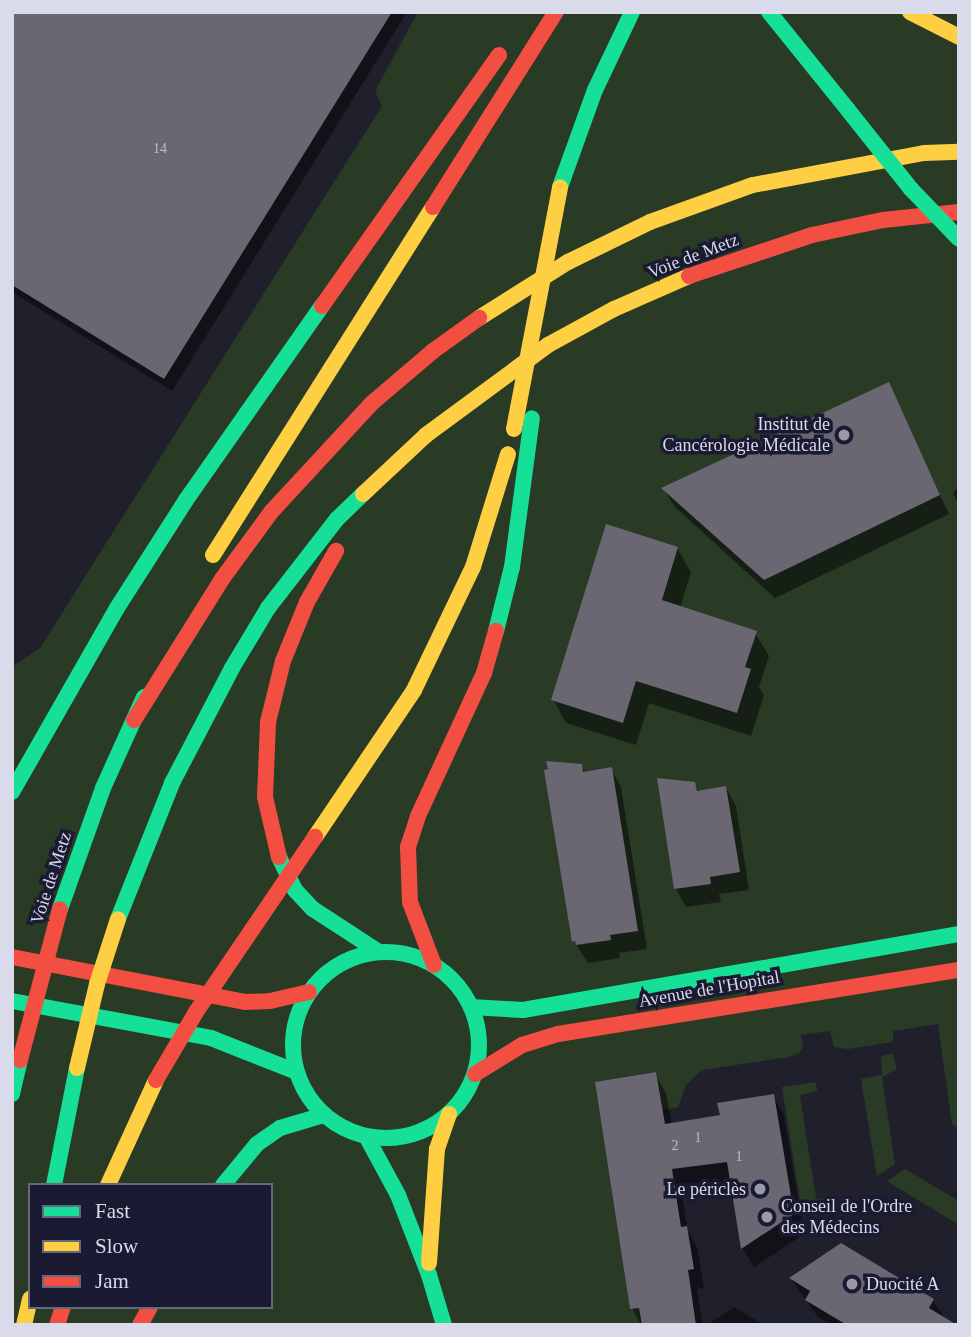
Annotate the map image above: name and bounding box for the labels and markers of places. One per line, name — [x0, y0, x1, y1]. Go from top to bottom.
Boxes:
place label: Institut de Cancérologie Médicale — [663, 414, 830, 457]
marker: Institut de Cancérologie Médicale — [836, 427, 852, 443]
place label: Le périclès — [667, 1178, 746, 1200]
marker: Le périclès — [752, 1181, 768, 1197]
place label: Conseil de l'Ordre des Médecins — [781, 1196, 912, 1238]
marker: Conseil de l'Ordre des Médecins — [759, 1209, 775, 1225]
place label: Duocité A — [866, 1273, 940, 1295]
marker: Duocité A — [844, 1276, 860, 1292]

